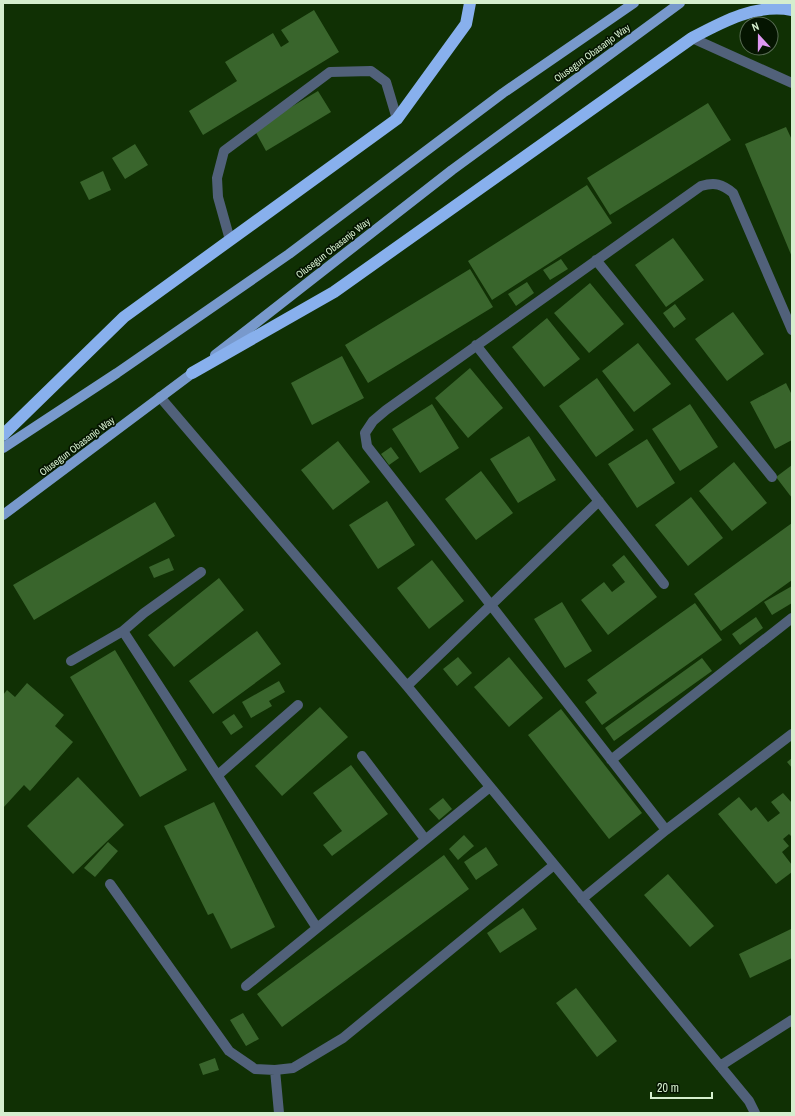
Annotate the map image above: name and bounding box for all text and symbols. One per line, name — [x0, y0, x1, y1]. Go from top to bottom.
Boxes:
north arrow — [739, 16, 779, 56]
text: N — [750, 19, 761, 34]
street label: Olusegun Obasanjo Way — [551, 21, 633, 85]
street label: Olusegun Obasanjo Way — [293, 214, 374, 281]
street label: Olusegun Obasanjo Way — [37, 413, 118, 479]
scale bar — [651, 1074, 712, 1100]
text: 20 m — [657, 1080, 679, 1096]

